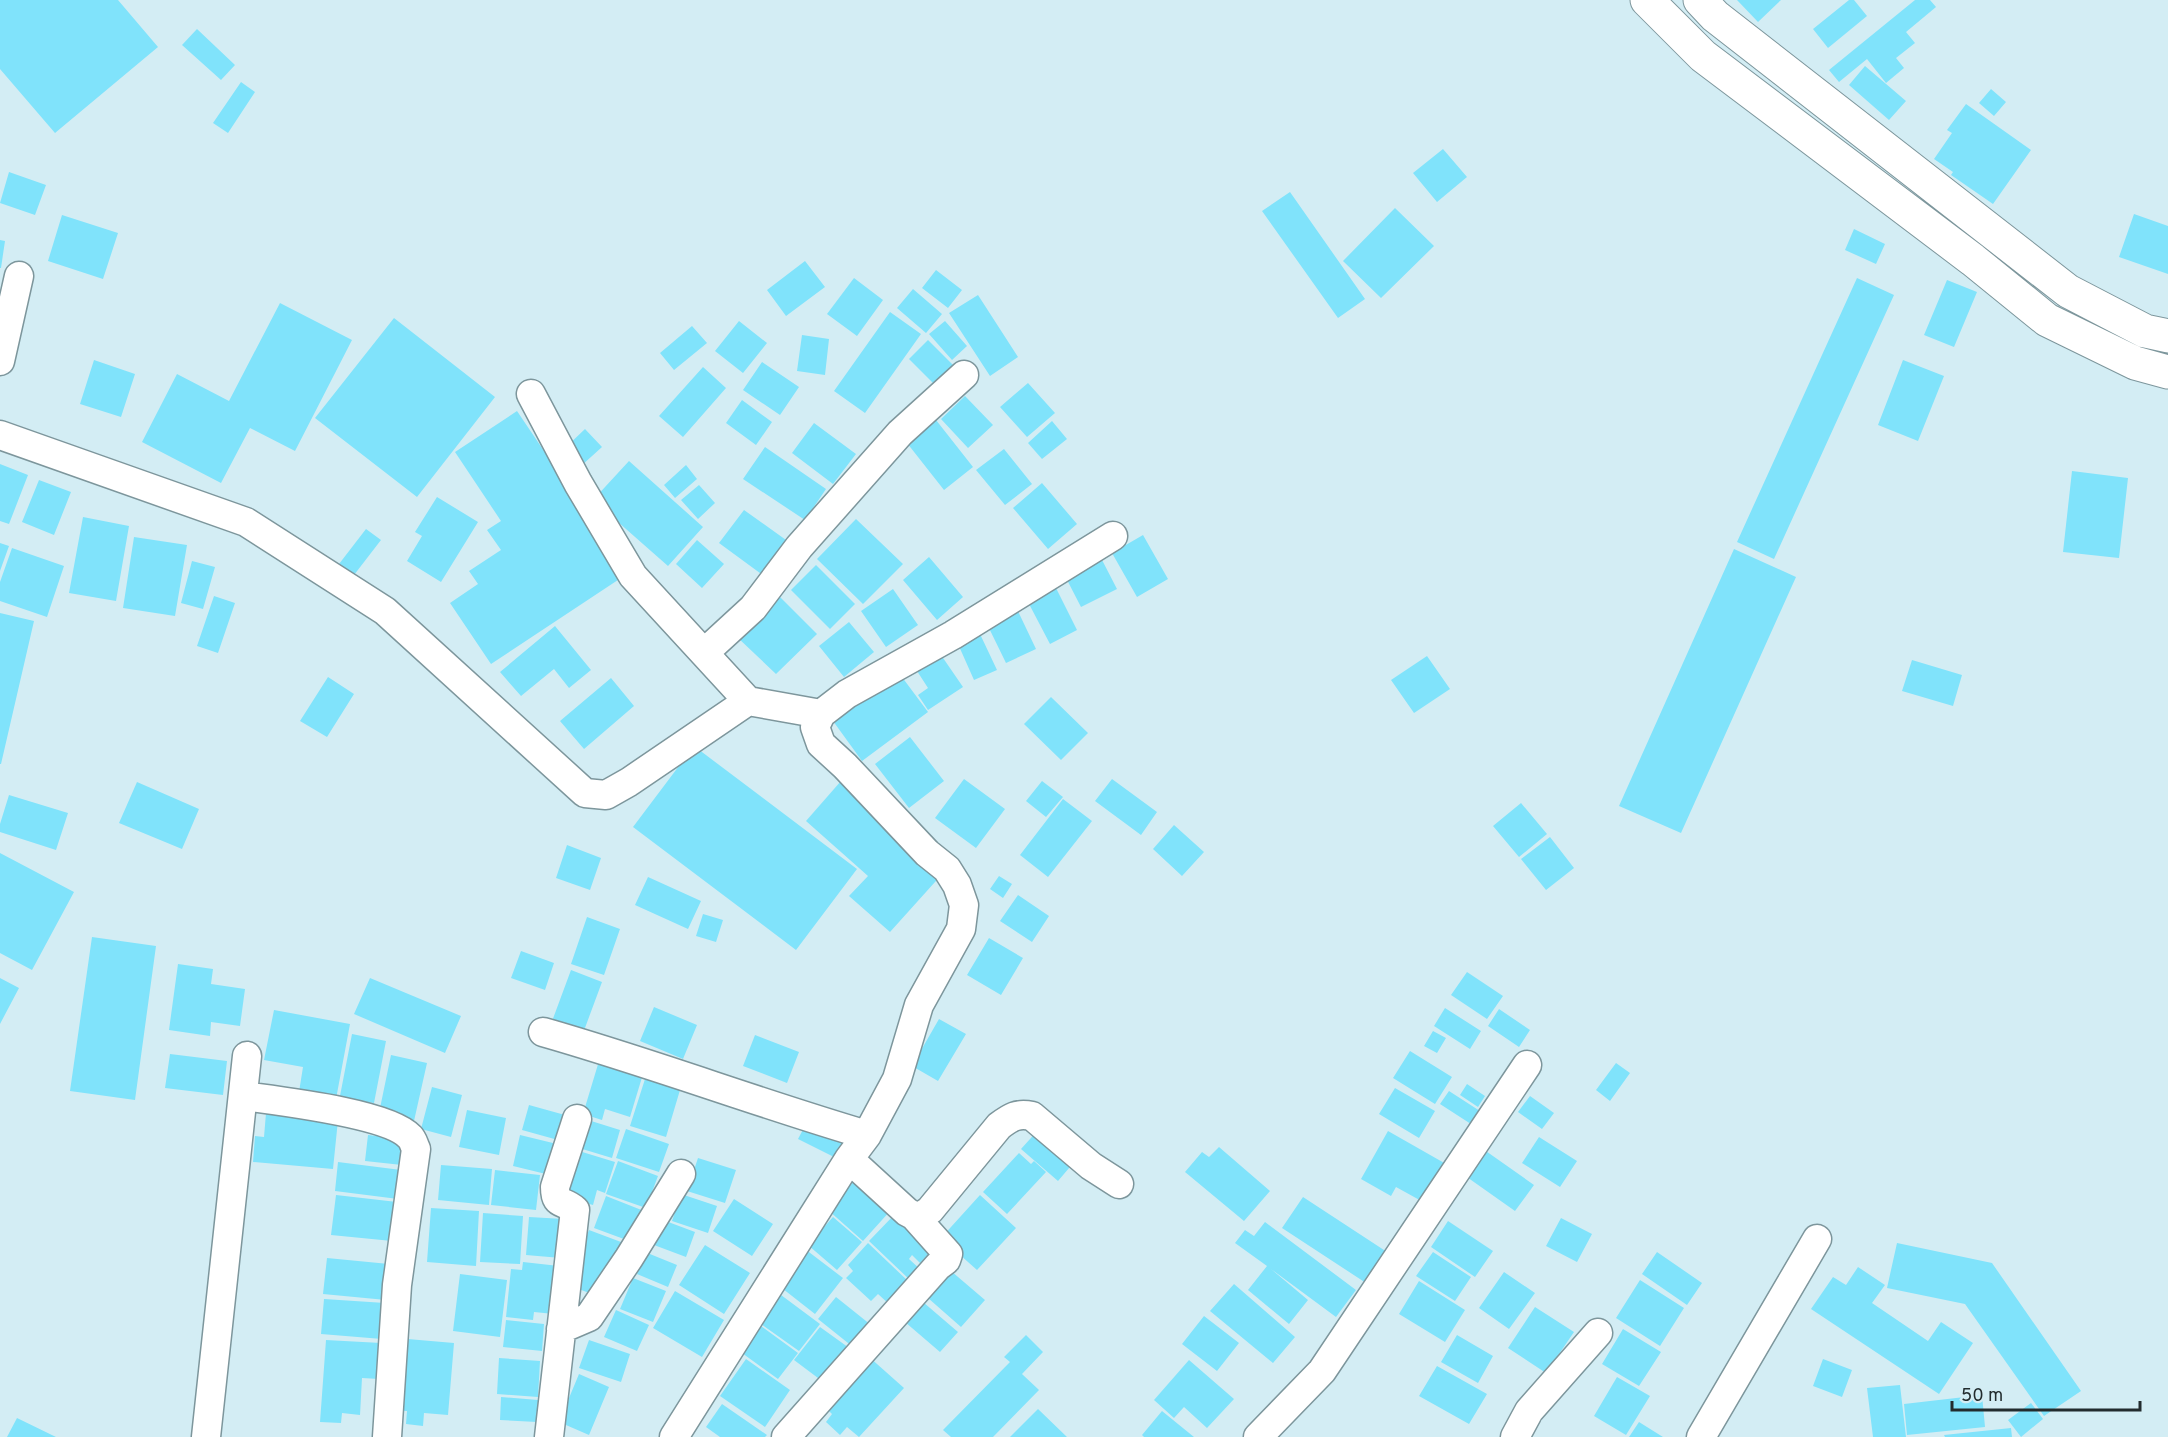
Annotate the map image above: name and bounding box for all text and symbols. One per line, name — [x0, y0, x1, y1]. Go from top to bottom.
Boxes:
scale bar — [1952, 1374, 2140, 1412]
text: 50 m — [1961, 1385, 2003, 1408]

